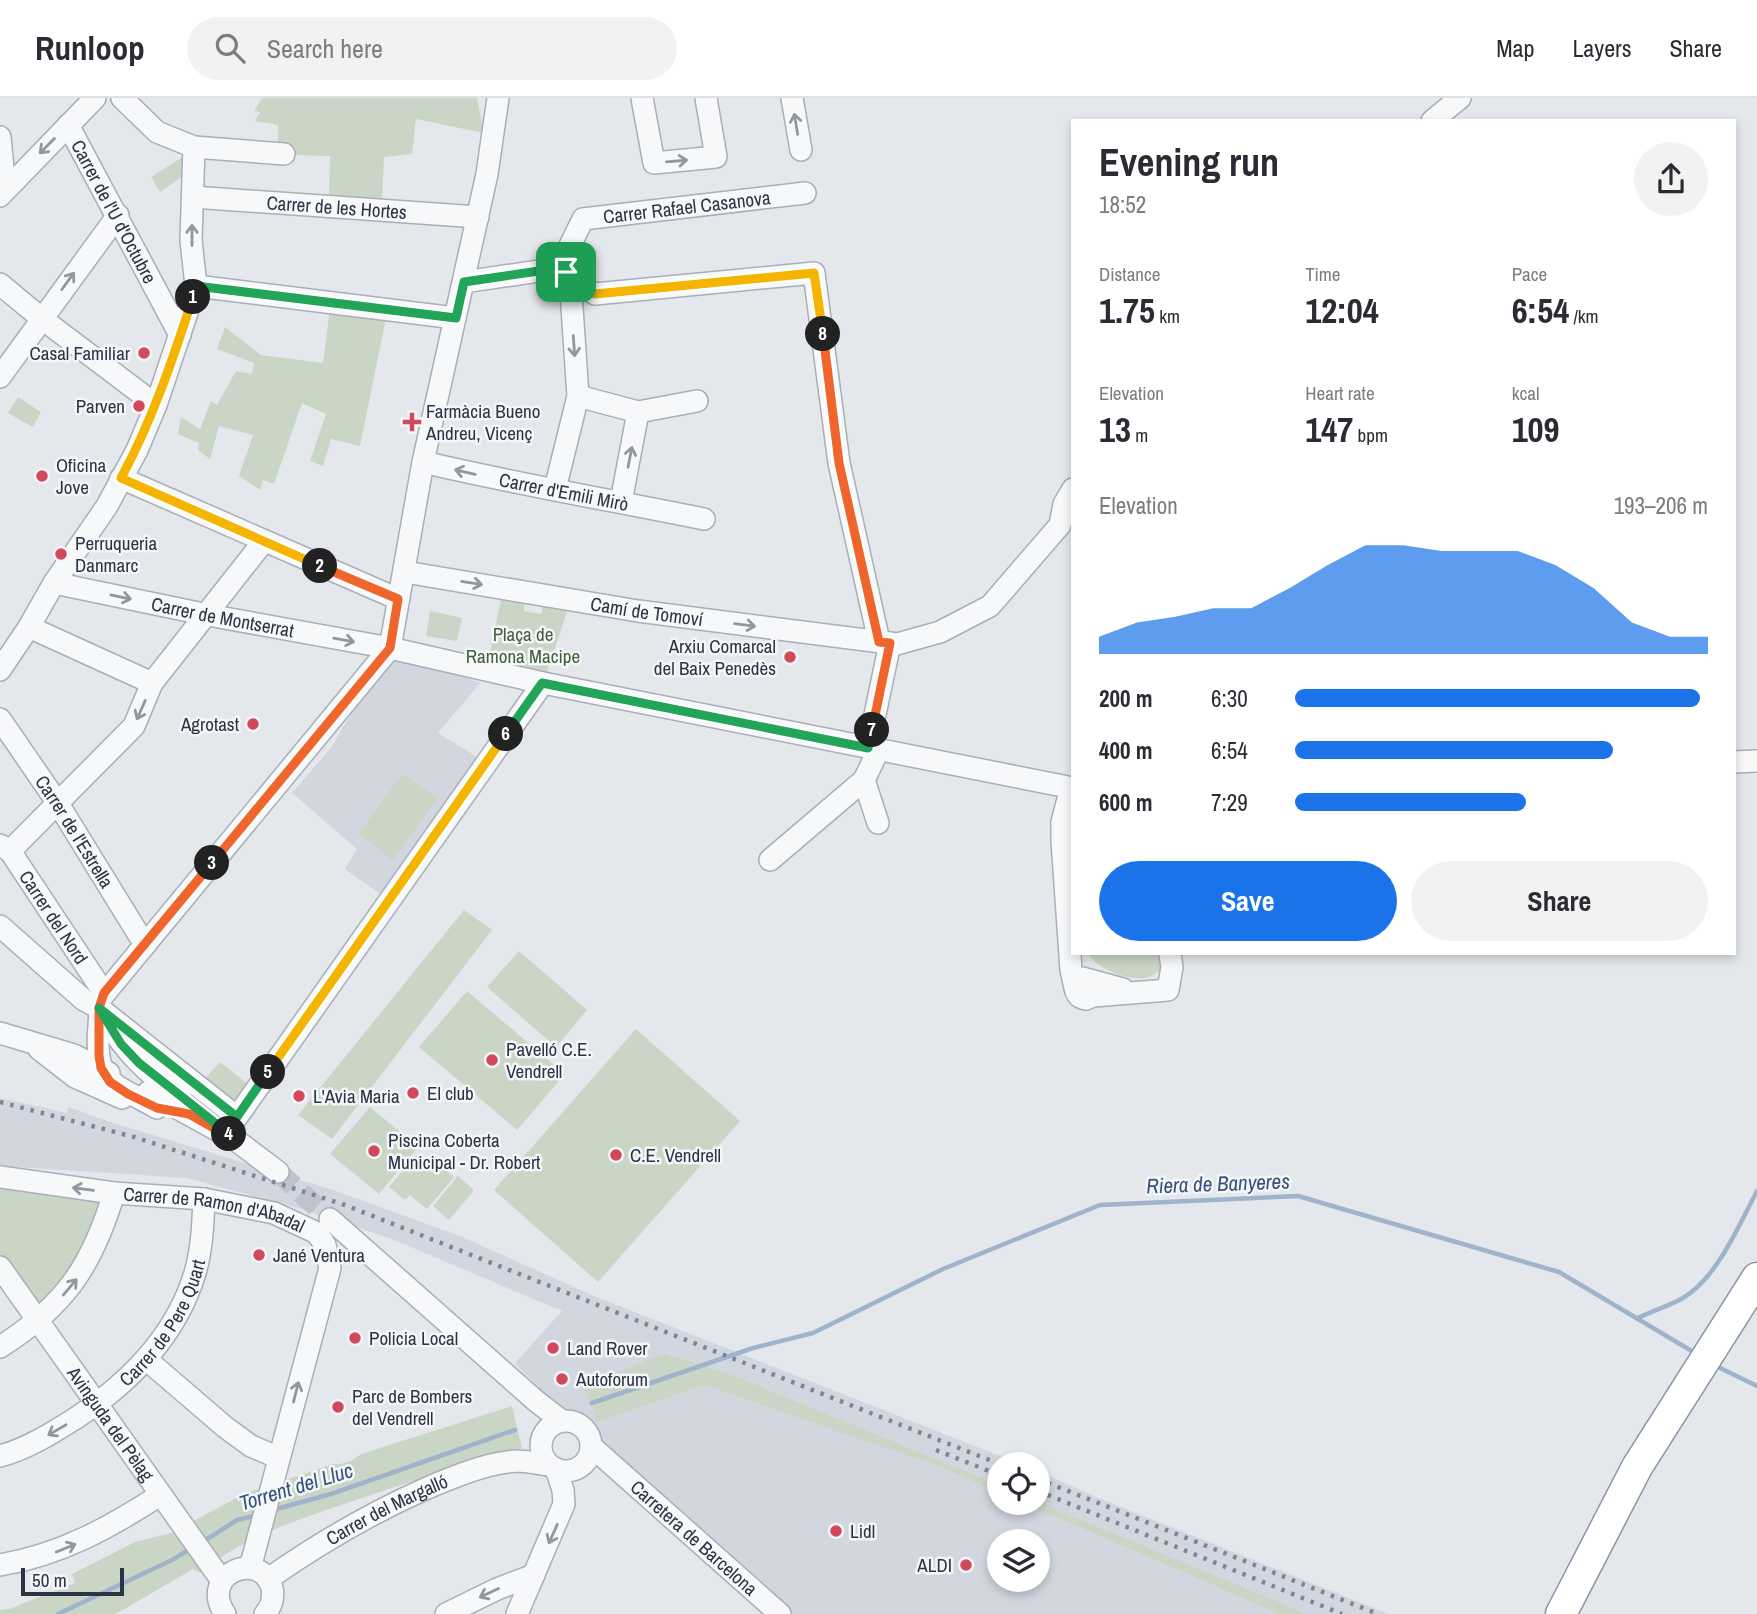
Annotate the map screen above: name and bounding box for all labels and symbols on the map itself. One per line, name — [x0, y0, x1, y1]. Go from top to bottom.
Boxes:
one-way arrow — [789, 113, 802, 136]
street label: Carrer de l'U d'Octubre — [65, 135, 163, 288]
one-way arrow — [39, 138, 56, 155]
one-way arrow — [665, 154, 687, 167]
street label: Carrer Rafael Casanova — [602, 184, 772, 230]
street label: Carrer de les Hortes — [266, 189, 408, 225]
one-way arrow — [185, 224, 199, 247]
pin — [536, 242, 596, 302]
one-way arrow — [61, 273, 76, 291]
pin: 1 — [176, 280, 210, 314]
pin: 8 — [806, 316, 840, 352]
one-way arrow — [568, 335, 581, 358]
place label: Casal Familiar — [29, 340, 131, 366]
marker: Casal Familiar — [136, 345, 152, 361]
place label: Parven — [76, 393, 125, 419]
marker: Parven — [131, 398, 147, 414]
place label: Farmàcia Bueno Andreu, Vicenç — [425, 398, 540, 446]
marker: Farmàcia Bueno Andreu, Vicenç — [404, 414, 420, 430]
one-way arrow — [624, 446, 637, 469]
place label: Oficina Jove — [56, 452, 107, 500]
one-way arrow — [454, 464, 476, 477]
street label: Carrer d'Emili Mirò — [497, 466, 631, 517]
marker: Oficina Jove — [34, 468, 50, 484]
place label: Perruqueria Danmarc — [75, 530, 158, 578]
marker: Perruqueria Danmarc — [53, 546, 69, 562]
pin: 2 — [302, 548, 338, 584]
one-way arrow — [460, 577, 483, 590]
one-way arrow — [109, 590, 132, 604]
street label: Camí de Tomoví — [589, 590, 705, 632]
street label: Carrer de Montserrat — [149, 591, 297, 643]
one-way arrow — [733, 618, 756, 631]
park label: Plaça de Ramona Macipe — [466, 621, 580, 669]
one-way arrow — [332, 633, 355, 647]
place label: Arxiu Comarcal del Baix Penedès — [654, 633, 776, 681]
marker: Arxiu Comarcal del Baix Penedès — [782, 649, 798, 665]
one-way arrow — [134, 699, 147, 720]
place label: Agrotast — [180, 711, 240, 737]
pin: 7 — [854, 712, 890, 748]
marker: Agrotast — [245, 716, 261, 732]
pin: 6 — [489, 716, 524, 752]
street label: Carrer de l'Estrella — [29, 770, 120, 893]
pin: 3 — [194, 846, 230, 880]
street label: Carrer del Nord — [13, 865, 94, 969]
place label: Pavelló C.E. Vendrell — [506, 1036, 592, 1084]
marker: Pavelló C.E. Vendrell — [484, 1052, 500, 1068]
pin: 5 — [250, 1054, 286, 1090]
place label: El club — [427, 1080, 474, 1106]
place label: L'Avia Maria — [313, 1083, 400, 1109]
marker: El club — [405, 1085, 421, 1101]
marker: L'Avia Maria — [291, 1088, 307, 1104]
pin: 4 — [212, 1116, 246, 1152]
place label: Piscina Coberta Municipal - Dr. Robert — [388, 1127, 541, 1175]
place label: C.E. Vendrell — [630, 1142, 721, 1168]
marker: Piscina Coberta Municipal - Dr. Robert — [366, 1143, 382, 1159]
marker: C.E. Vendrell — [608, 1147, 624, 1163]
water label: Riera de Banyeres — [1146, 1166, 1291, 1200]
street label: Carrer de Ramon d'Abadal — [122, 1181, 309, 1239]
one-way arrow — [73, 1183, 95, 1196]
place label: Jané Ventura — [273, 1242, 365, 1268]
marker: Jané Ventura — [251, 1247, 267, 1263]
street label: Carrer de Pere Quart — [113, 1256, 211, 1392]
one-way arrow — [62, 1278, 77, 1296]
place label: Policia Local — [369, 1325, 458, 1351]
marker: Policia Local — [347, 1330, 363, 1346]
place label: Land Rover — [567, 1335, 648, 1361]
marker: Land Rover — [545, 1340, 561, 1356]
street label: Avinguda del Pèlag — [61, 1360, 161, 1487]
place label: Autoforum — [575, 1366, 648, 1392]
marker: Autoforum — [554, 1371, 570, 1387]
one-way arrow — [290, 1381, 303, 1403]
place label: Parc de Bombers del Vendrell — [352, 1383, 473, 1431]
marker: Parc de Bombers del Vendrell — [330, 1399, 346, 1415]
one-way arrow — [47, 1423, 67, 1437]
water label: Torrent del Lluc — [236, 1455, 357, 1518]
street label: Carrer del Margalló — [321, 1468, 452, 1551]
street label: Carretera de Barcelona — [625, 1474, 764, 1601]
place label: Lidl — [850, 1518, 875, 1544]
one-way arrow — [546, 1523, 559, 1544]
marker: Lidl — [828, 1523, 844, 1539]
one-way arrow — [54, 1540, 76, 1553]
place label: ALDI — [916, 1552, 952, 1578]
marker: ALDI — [958, 1557, 974, 1573]
scale bar — [21, 1565, 124, 1597]
one-way arrow — [479, 1586, 500, 1600]

